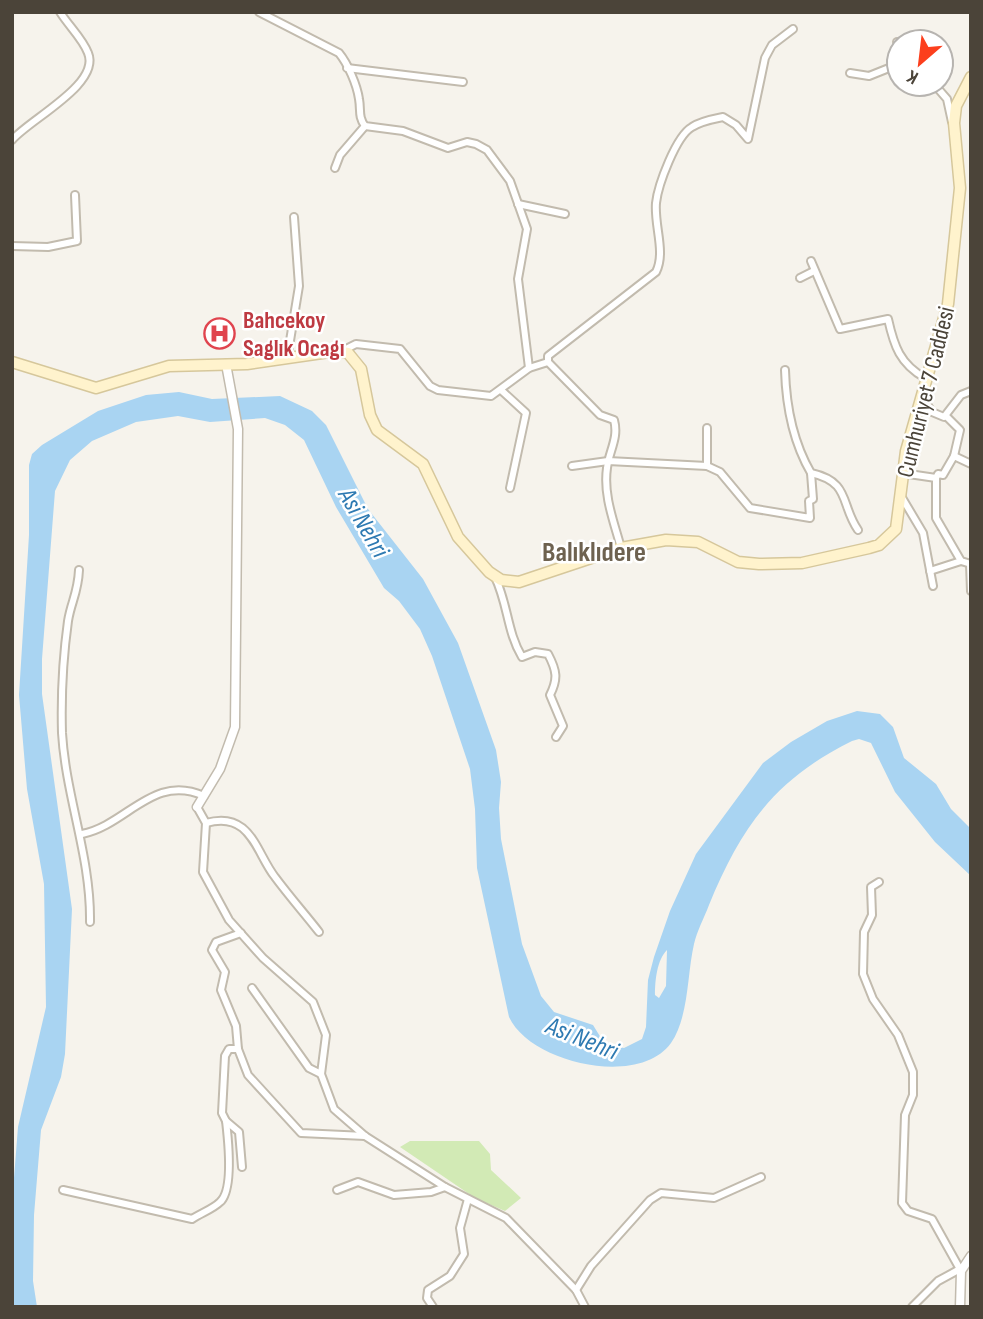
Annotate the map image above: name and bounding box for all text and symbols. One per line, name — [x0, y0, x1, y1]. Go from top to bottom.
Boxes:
north arrow — [885, 28, 955, 98]
text: K — [903, 64, 922, 89]
street label: Cumhuriyet 7 Caddesi — [891, 304, 961, 480]
place label: Bahcekoy Saglık Ocagı — [243, 306, 345, 363]
hospital icon: Bahcekoy Saglık Ocagı — [203, 317, 237, 351]
water label: Asi Nehri — [330, 482, 396, 564]
district label: Balıklıdere — [542, 536, 646, 569]
water label: Asi Nehri — [540, 1010, 624, 1068]

